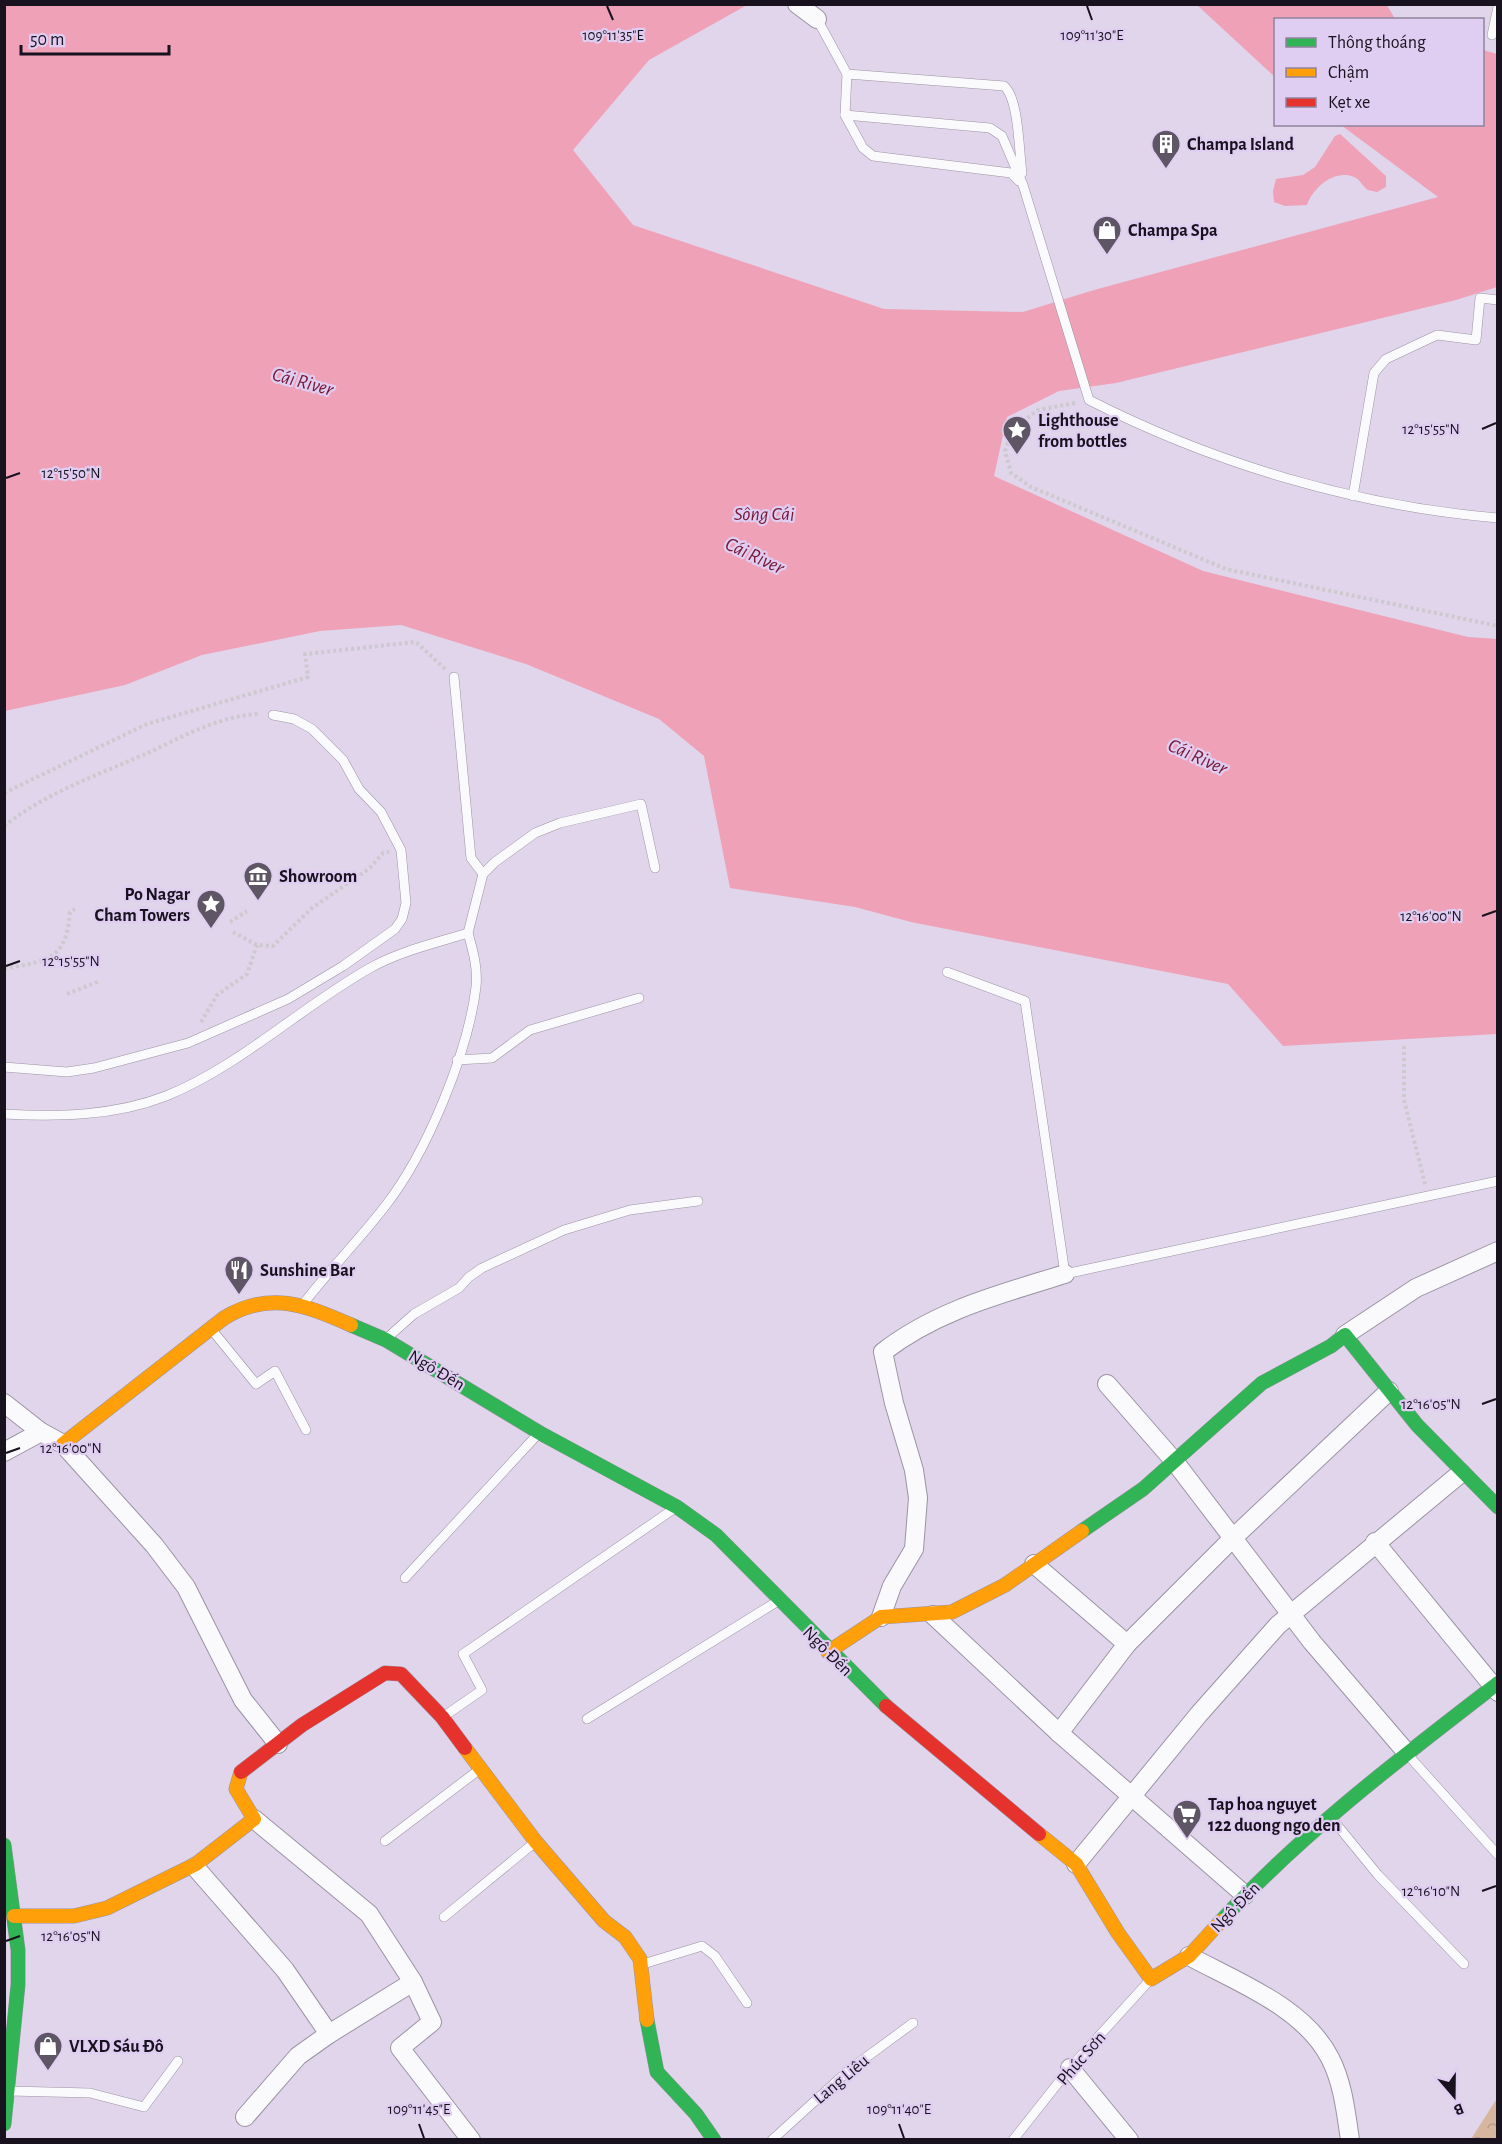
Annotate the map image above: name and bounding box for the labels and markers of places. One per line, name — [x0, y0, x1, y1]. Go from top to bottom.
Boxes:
building icon: Champa Island — [1150, 128, 1182, 170]
place label: Champa Island — [1187, 136, 1295, 154]
shop icon: Champa Spa — [1091, 214, 1123, 256]
place label: Champa Spa — [1128, 222, 1218, 240]
place label: Lighthouse from bottles — [1038, 412, 1127, 451]
place icon: Lighthouse from bottles — [1001, 414, 1033, 456]
museum icon: Showroom — [242, 860, 274, 902]
place label: Showroom — [279, 868, 357, 886]
place label: Po Nagar Cham Towers — [95, 886, 191, 925]
place icon: Po Nagar Cham Towers — [195, 888, 227, 930]
restaurant icon: Sunshine Bar — [223, 1254, 255, 1296]
place label: Sunshine Bar — [260, 1262, 356, 1280]
place label: Tap hoa nguyet 122 duong ngo den — [1208, 1796, 1341, 1835]
supermarket icon: Tap hoa nguyet 122 duong ngo den — [1171, 1798, 1203, 1840]
shop icon: VLXD Sáu Đô — [32, 2030, 64, 2072]
place label: VLXD Sáu Đô — [69, 2038, 164, 2056]

